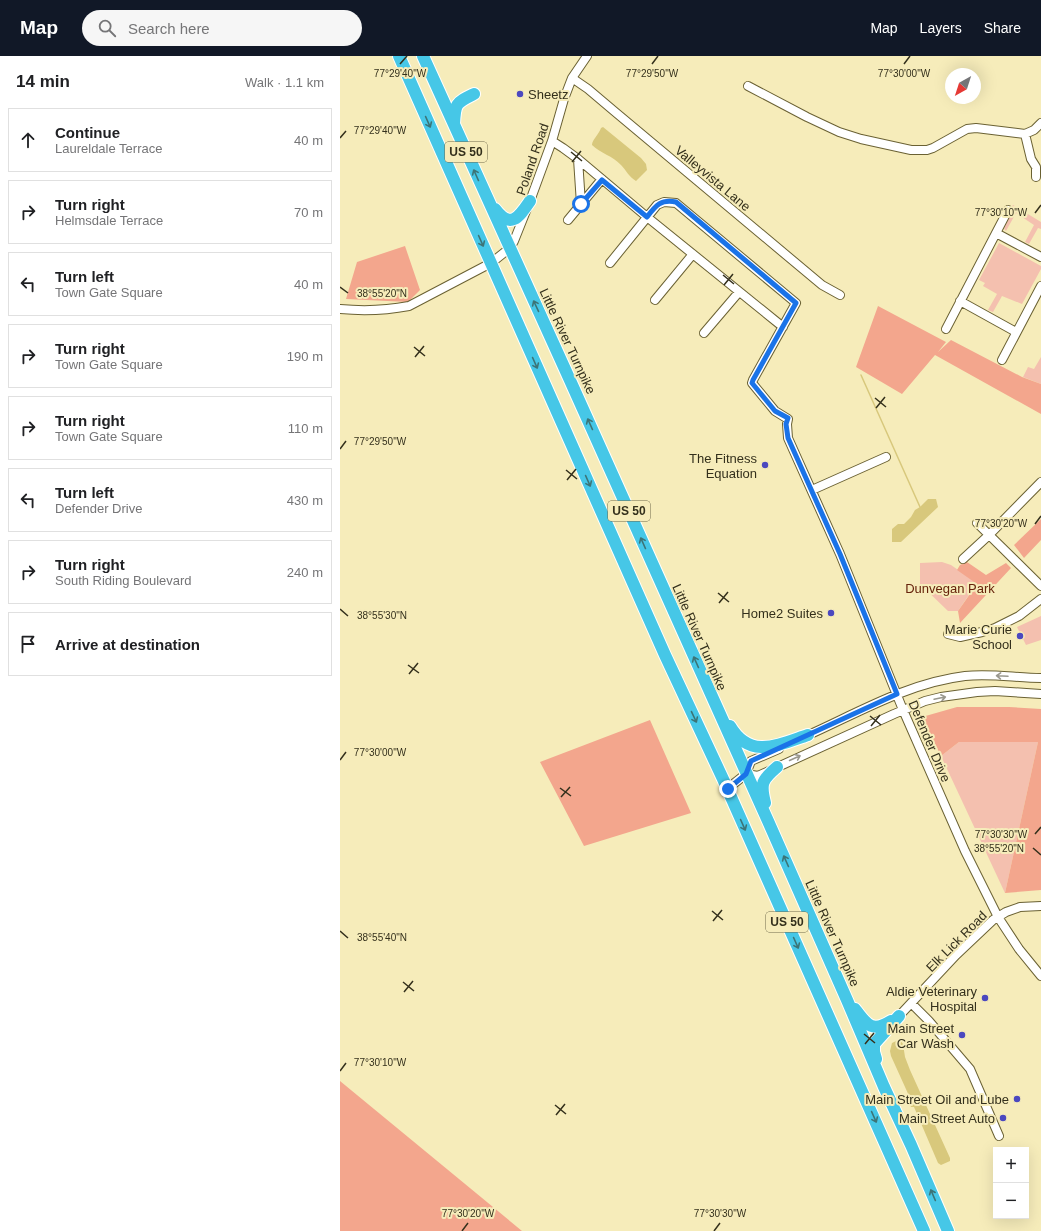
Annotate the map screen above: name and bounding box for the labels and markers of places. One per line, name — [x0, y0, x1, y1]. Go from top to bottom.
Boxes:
place label: Sheetz — [528, 87, 568, 102]
marker: Sheetz — [515, 89, 525, 99]
place label: The Fitness Equation — [689, 451, 757, 481]
marker: The Fitness Equation — [760, 460, 770, 470]
place label: Home2 Suites — [741, 606, 823, 621]
marker: Home2 Suites — [826, 608, 836, 618]
place label: Marie Curie School — [945, 622, 1012, 652]
marker: Marie Curie School — [1015, 631, 1025, 641]
place label: Aldie Veterinary Hospital — [886, 984, 977, 1014]
marker: Aldie Veterinary Hospital — [980, 993, 990, 1003]
place label: Main Street Car Wash — [888, 1021, 954, 1051]
marker: Main Street Car Wash — [957, 1030, 967, 1040]
place label: Main Street Oil and Lube — [865, 1092, 1009, 1107]
marker: Main Street Oil and Lube — [1012, 1094, 1022, 1104]
place label: Main Street Auto — [899, 1111, 995, 1126]
marker: Main Street Auto — [998, 1113, 1008, 1123]

